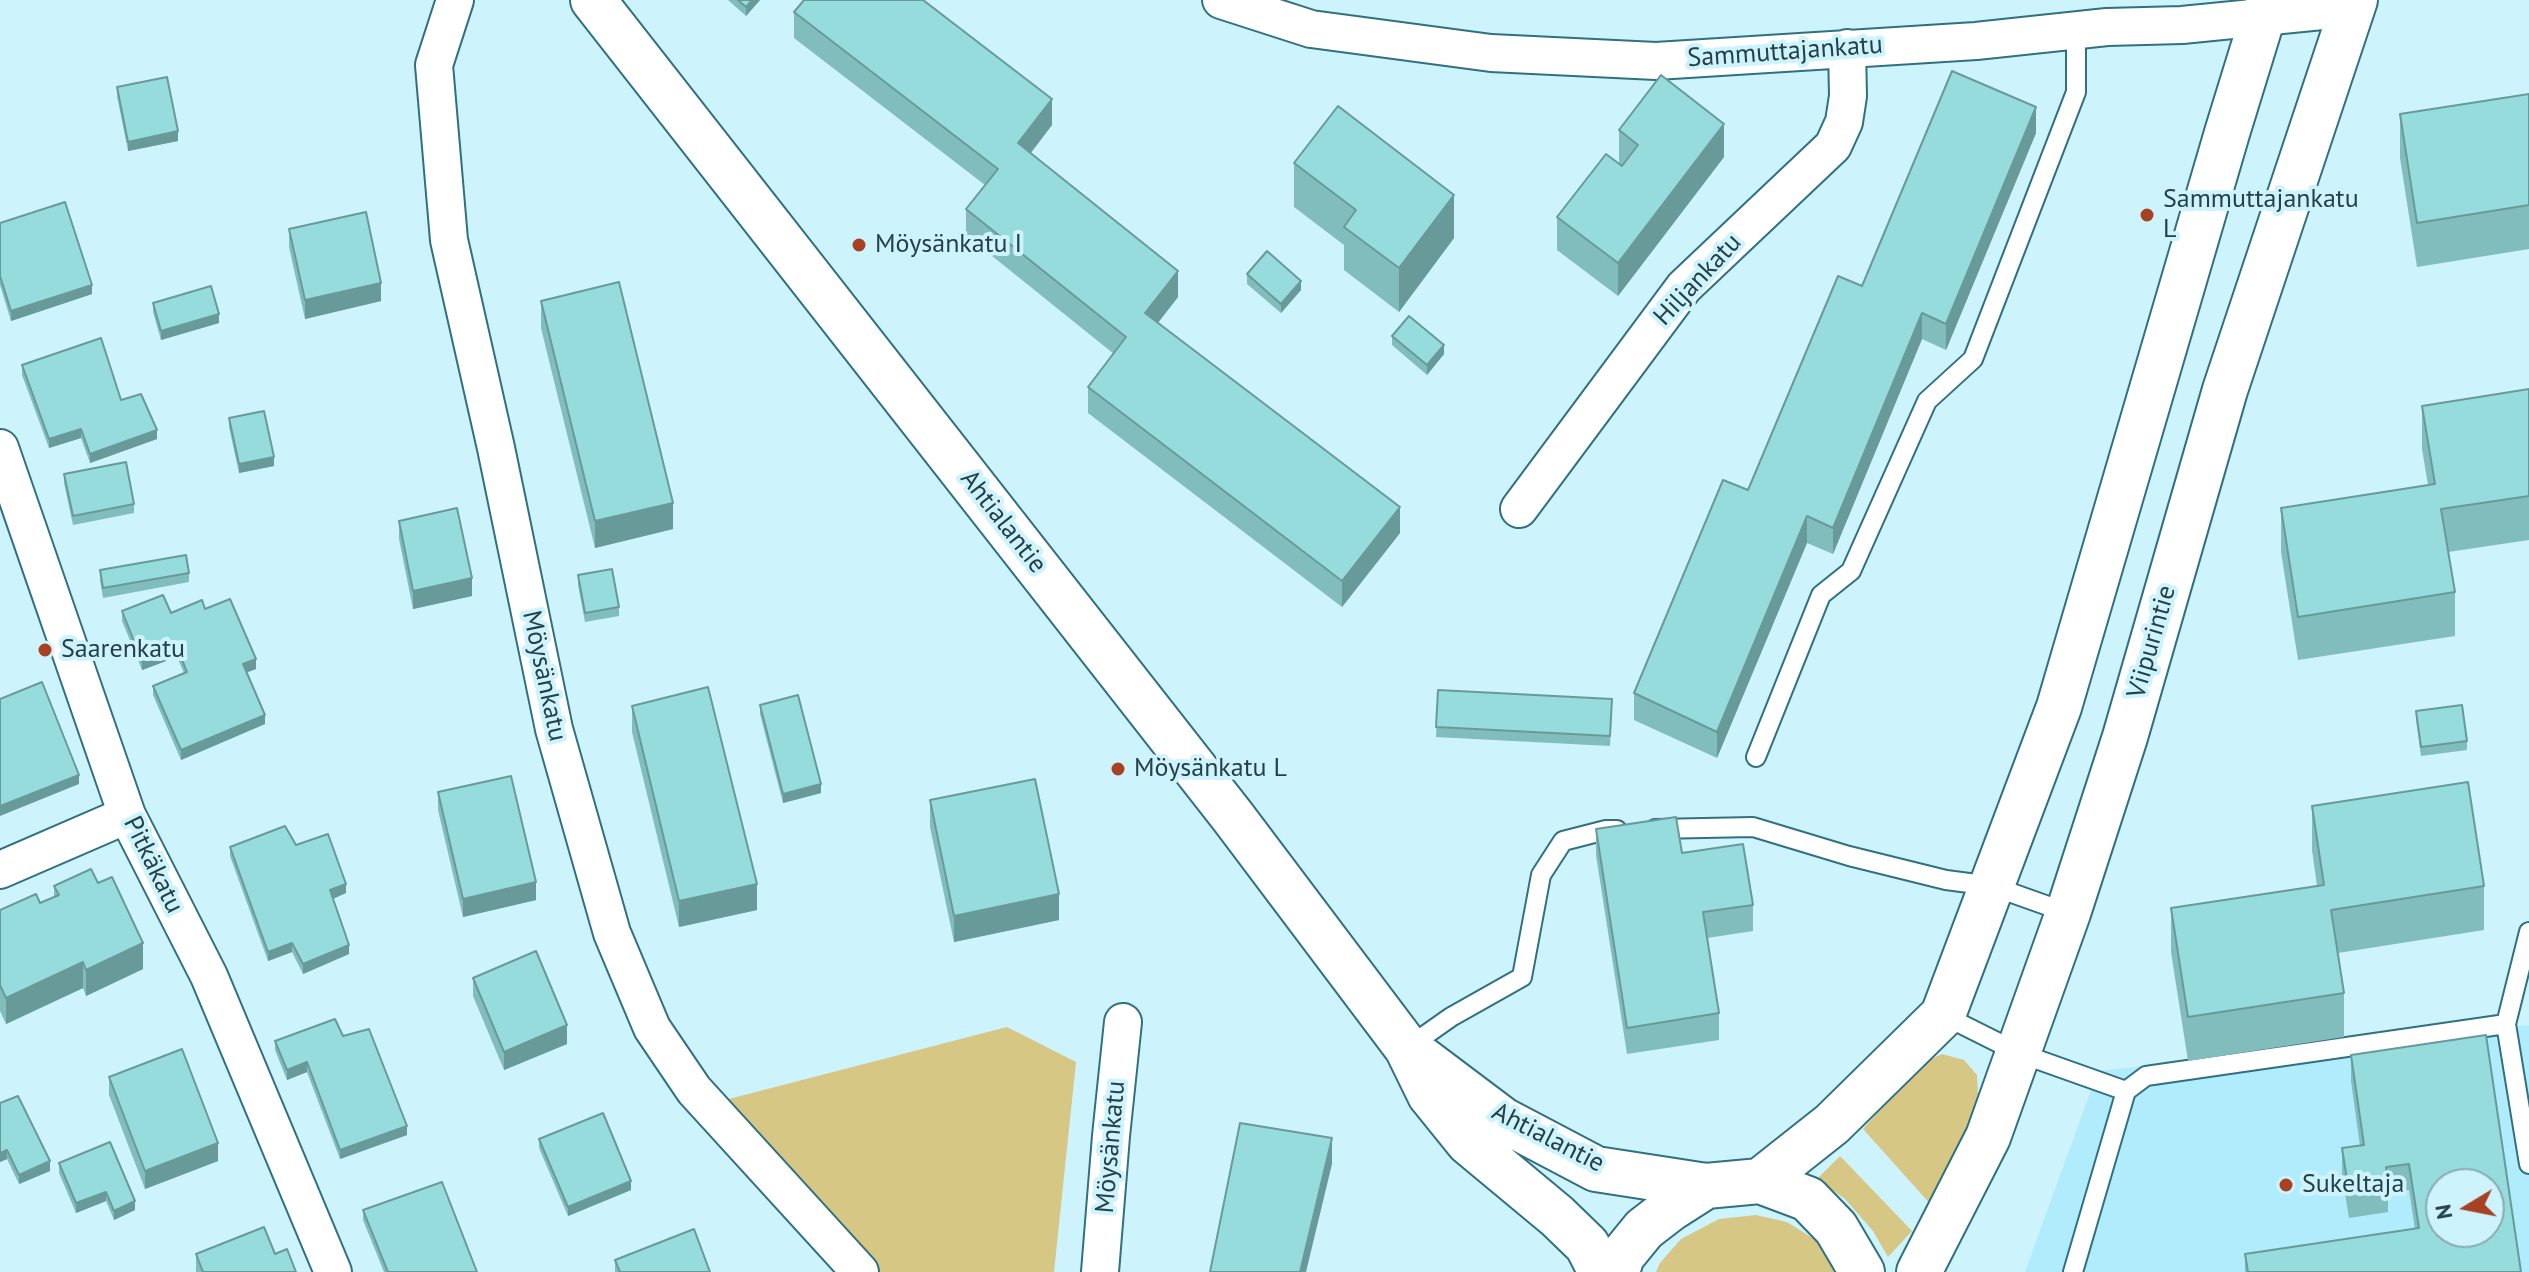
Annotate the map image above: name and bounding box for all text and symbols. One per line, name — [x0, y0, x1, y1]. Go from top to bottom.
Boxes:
street label: Sammuttajankatu — [1686, 30, 1884, 74]
place label: Sammuttajankatu L — [2163, 184, 2359, 246]
marker: Sammuttajankatu L — [2138, 206, 2156, 224]
street label: Hiljankatu — [1648, 228, 1748, 332]
place label: Möysänkatu I — [875, 229, 1022, 261]
marker: Möysänkatu I — [850, 236, 868, 254]
street label: Ahtialantie — [953, 464, 1053, 580]
street label: Viipurintie — [2121, 582, 2183, 702]
street label: Möysänkatu — [515, 608, 573, 744]
place label: Saarenkatu — [61, 634, 185, 666]
marker: Saarenkatu — [36, 641, 54, 659]
place label: Möysänkatu L — [1134, 753, 1287, 785]
marker: Möysänkatu L — [1109, 760, 1127, 778]
street label: Pitkäkatu — [116, 811, 190, 919]
street label: Möysänkatu — [1090, 1080, 1132, 1214]
street label: Ahtialantie — [1487, 1096, 1609, 1180]
north arrow — [2425, 1168, 2505, 1248]
place label: Sukeltaja — [2302, 1169, 2404, 1201]
marker: Sukeltaja — [2277, 1176, 2295, 1194]
text: N — [2428, 1202, 2458, 1221]

